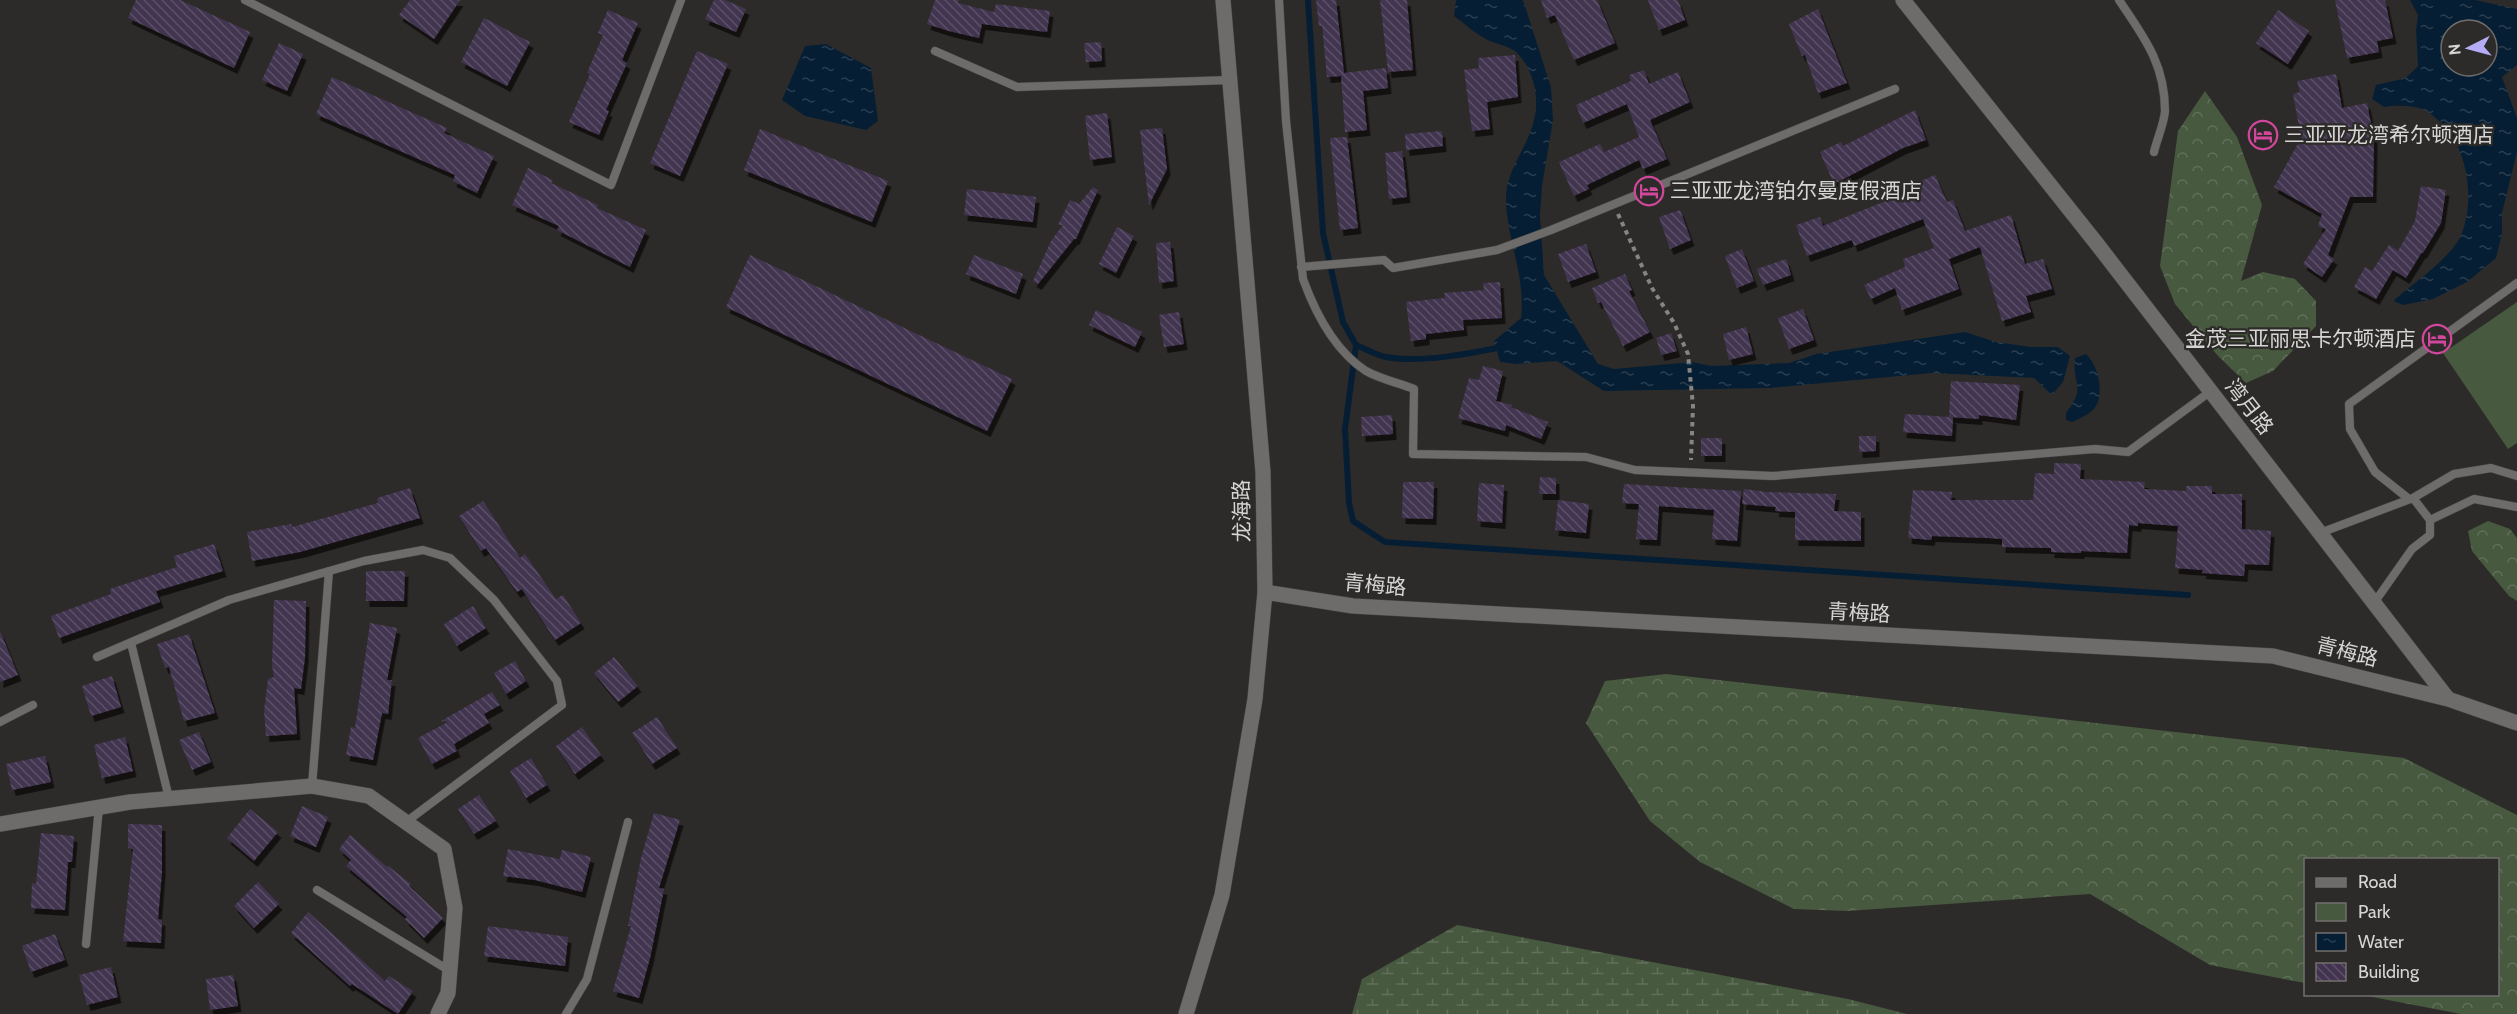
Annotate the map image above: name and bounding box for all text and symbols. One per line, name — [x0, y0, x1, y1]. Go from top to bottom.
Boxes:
north arrow — [2439, 18, 2499, 78]
text: N — [2445, 43, 2465, 56]
hotel icon: 三亚亚龙湾希尔顿酒店 — [2247, 119, 2279, 151]
place label: 三亚亚龙湾希尔顿酒店 — [2284, 122, 2494, 147]
hotel icon: 三亚亚龙湾铂尔曼度假酒店 — [1633, 175, 1665, 207]
place label: 三亚亚龙湾铂尔曼度假酒店 — [1670, 178, 1922, 203]
hotel icon: 金茂三亚丽思卡尔顿酒店 — [2421, 323, 2453, 355]
place label: 金茂三亚丽思卡尔顿酒店 — [2185, 326, 2416, 351]
street label: 湾月路 — [2220, 374, 2279, 439]
street label: 龙海路 — [1228, 479, 1255, 543]
street label: 青梅路 — [1343, 569, 1408, 600]
street label: 青梅路 — [1827, 598, 1891, 627]
street label: 青梅路 — [2314, 632, 2381, 671]
legend — [2304, 858, 2499, 996]
text: Road — [2358, 871, 2397, 893]
text: Park — [2358, 901, 2391, 923]
text: Water — [2358, 931, 2404, 953]
text: Building — [2358, 961, 2420, 983]

